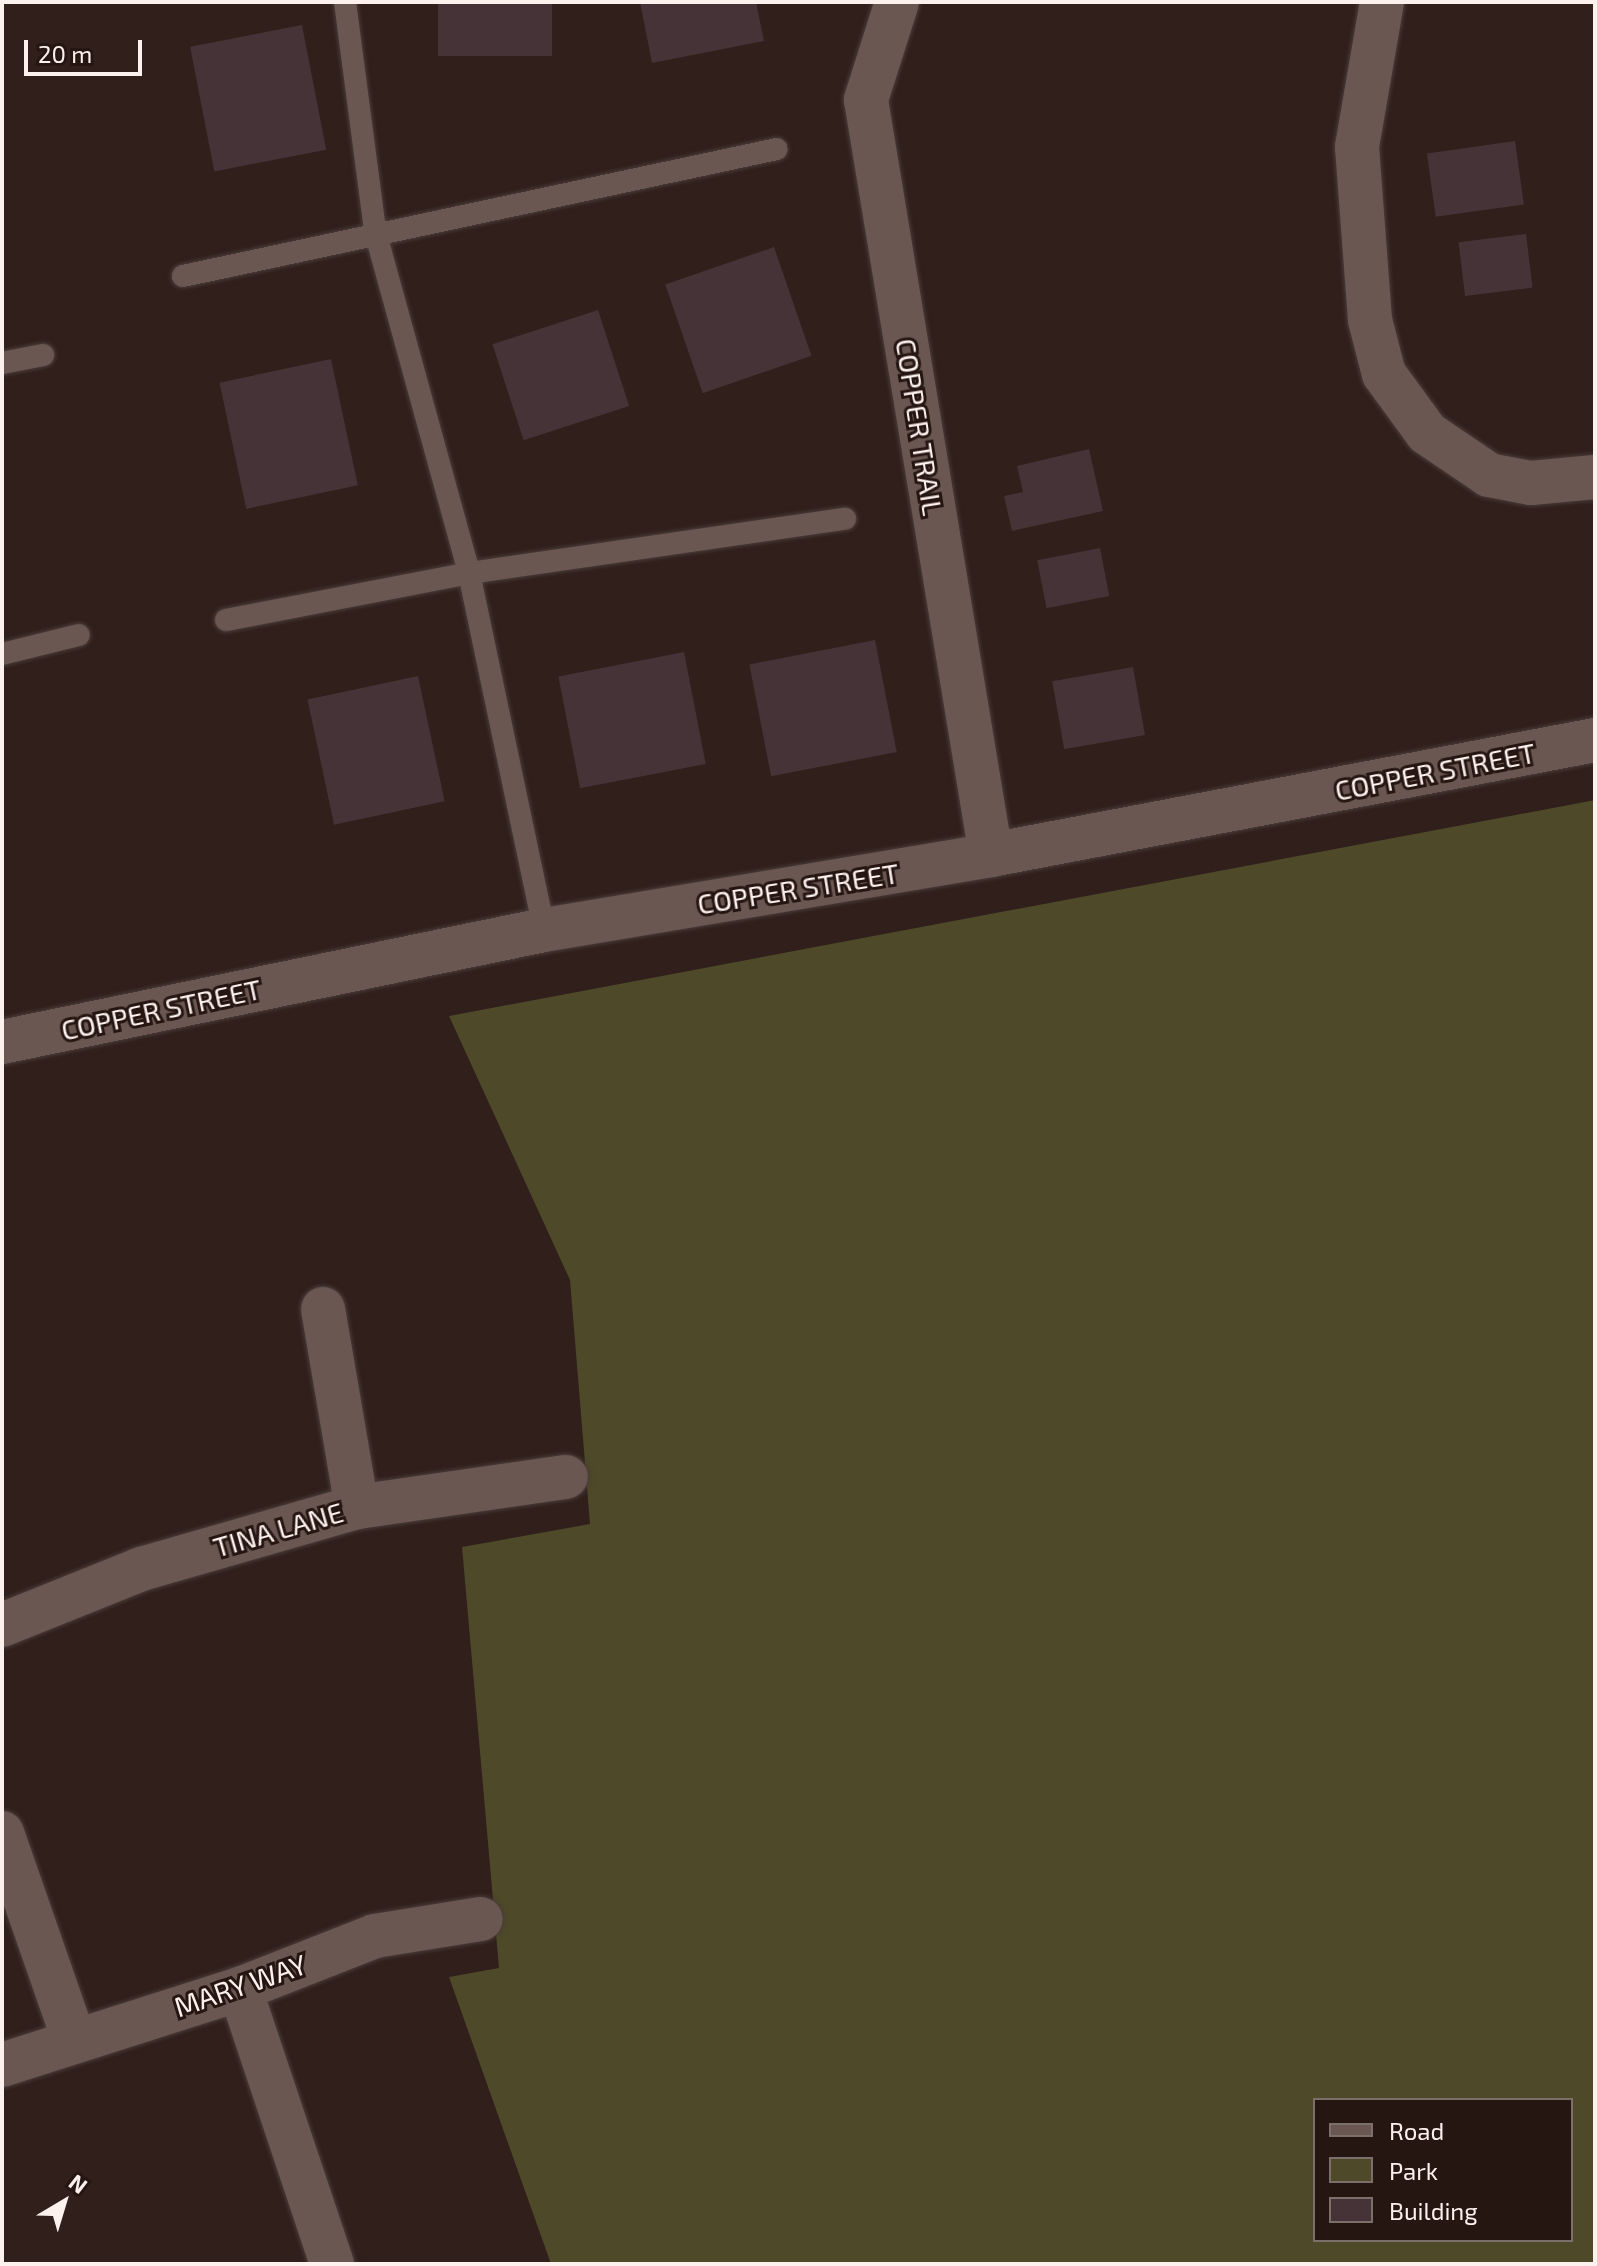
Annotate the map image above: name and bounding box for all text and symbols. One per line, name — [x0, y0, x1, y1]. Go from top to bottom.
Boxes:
scale bar — [28, 24, 146, 74]
text: 20 m — [38, 39, 92, 68]
street label: COPPER TRAIL — [889, 336, 951, 518]
street label: COPPER STREET — [1332, 735, 1538, 807]
street label: COPPER STREET — [695, 855, 901, 921]
street label: COPPER STREET — [58, 971, 264, 1047]
street label: TINA LANE — [209, 1494, 347, 1564]
street label: MARY WAY — [169, 1946, 311, 2024]
legend — [1313, 2098, 1573, 2242]
text: Road — [1389, 2116, 1444, 2145]
text: Park — [1389, 2156, 1438, 2185]
north arrow — [24, 2162, 104, 2242]
text: N — [65, 2168, 93, 2198]
text: Building — [1389, 2196, 1478, 2225]

